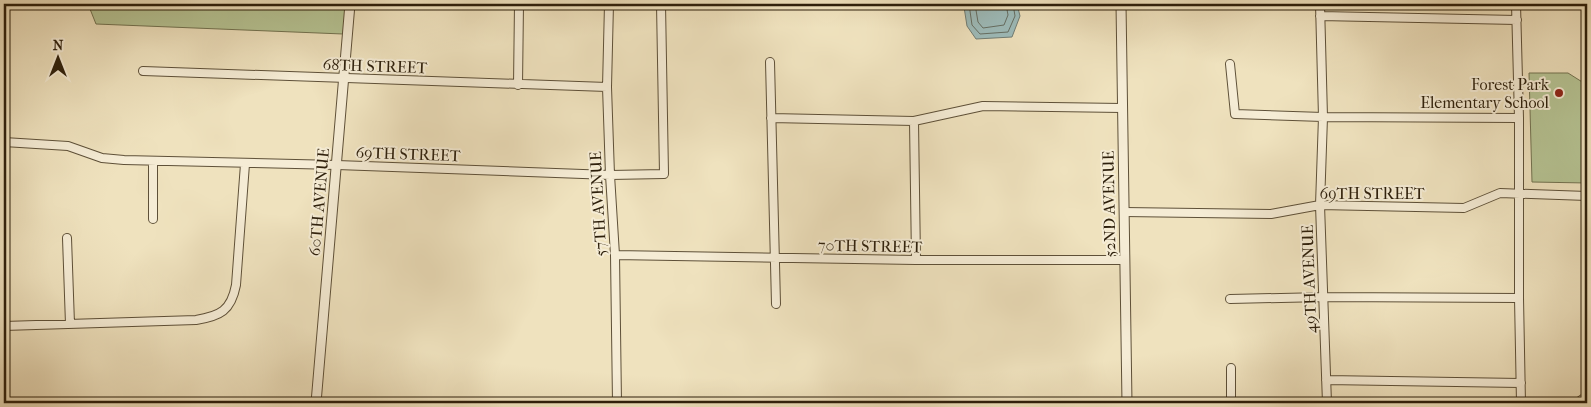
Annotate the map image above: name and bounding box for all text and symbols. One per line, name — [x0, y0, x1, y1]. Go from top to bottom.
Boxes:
north arrow — [32, 32, 82, 82]
text: N — [53, 37, 64, 54]
street label: 68TH STREET — [322, 55, 428, 77]
place label: Forest Park Elementary School — [1420, 75, 1550, 112]
marker: Forest Park Elementary School — [1553, 87, 1565, 99]
street label: 69TH STREET — [355, 143, 461, 165]
street label: 60TH AVENUE — [305, 147, 333, 257]
street label: 52ND AVENUE — [1099, 150, 1119, 258]
street label: 57TH AVENUE — [586, 151, 610, 257]
street label: 69TH STREET — [1320, 184, 1425, 203]
street label: 49TH AVENUE — [1298, 224, 1320, 334]
street label: 70TH STREET — [818, 236, 923, 256]

